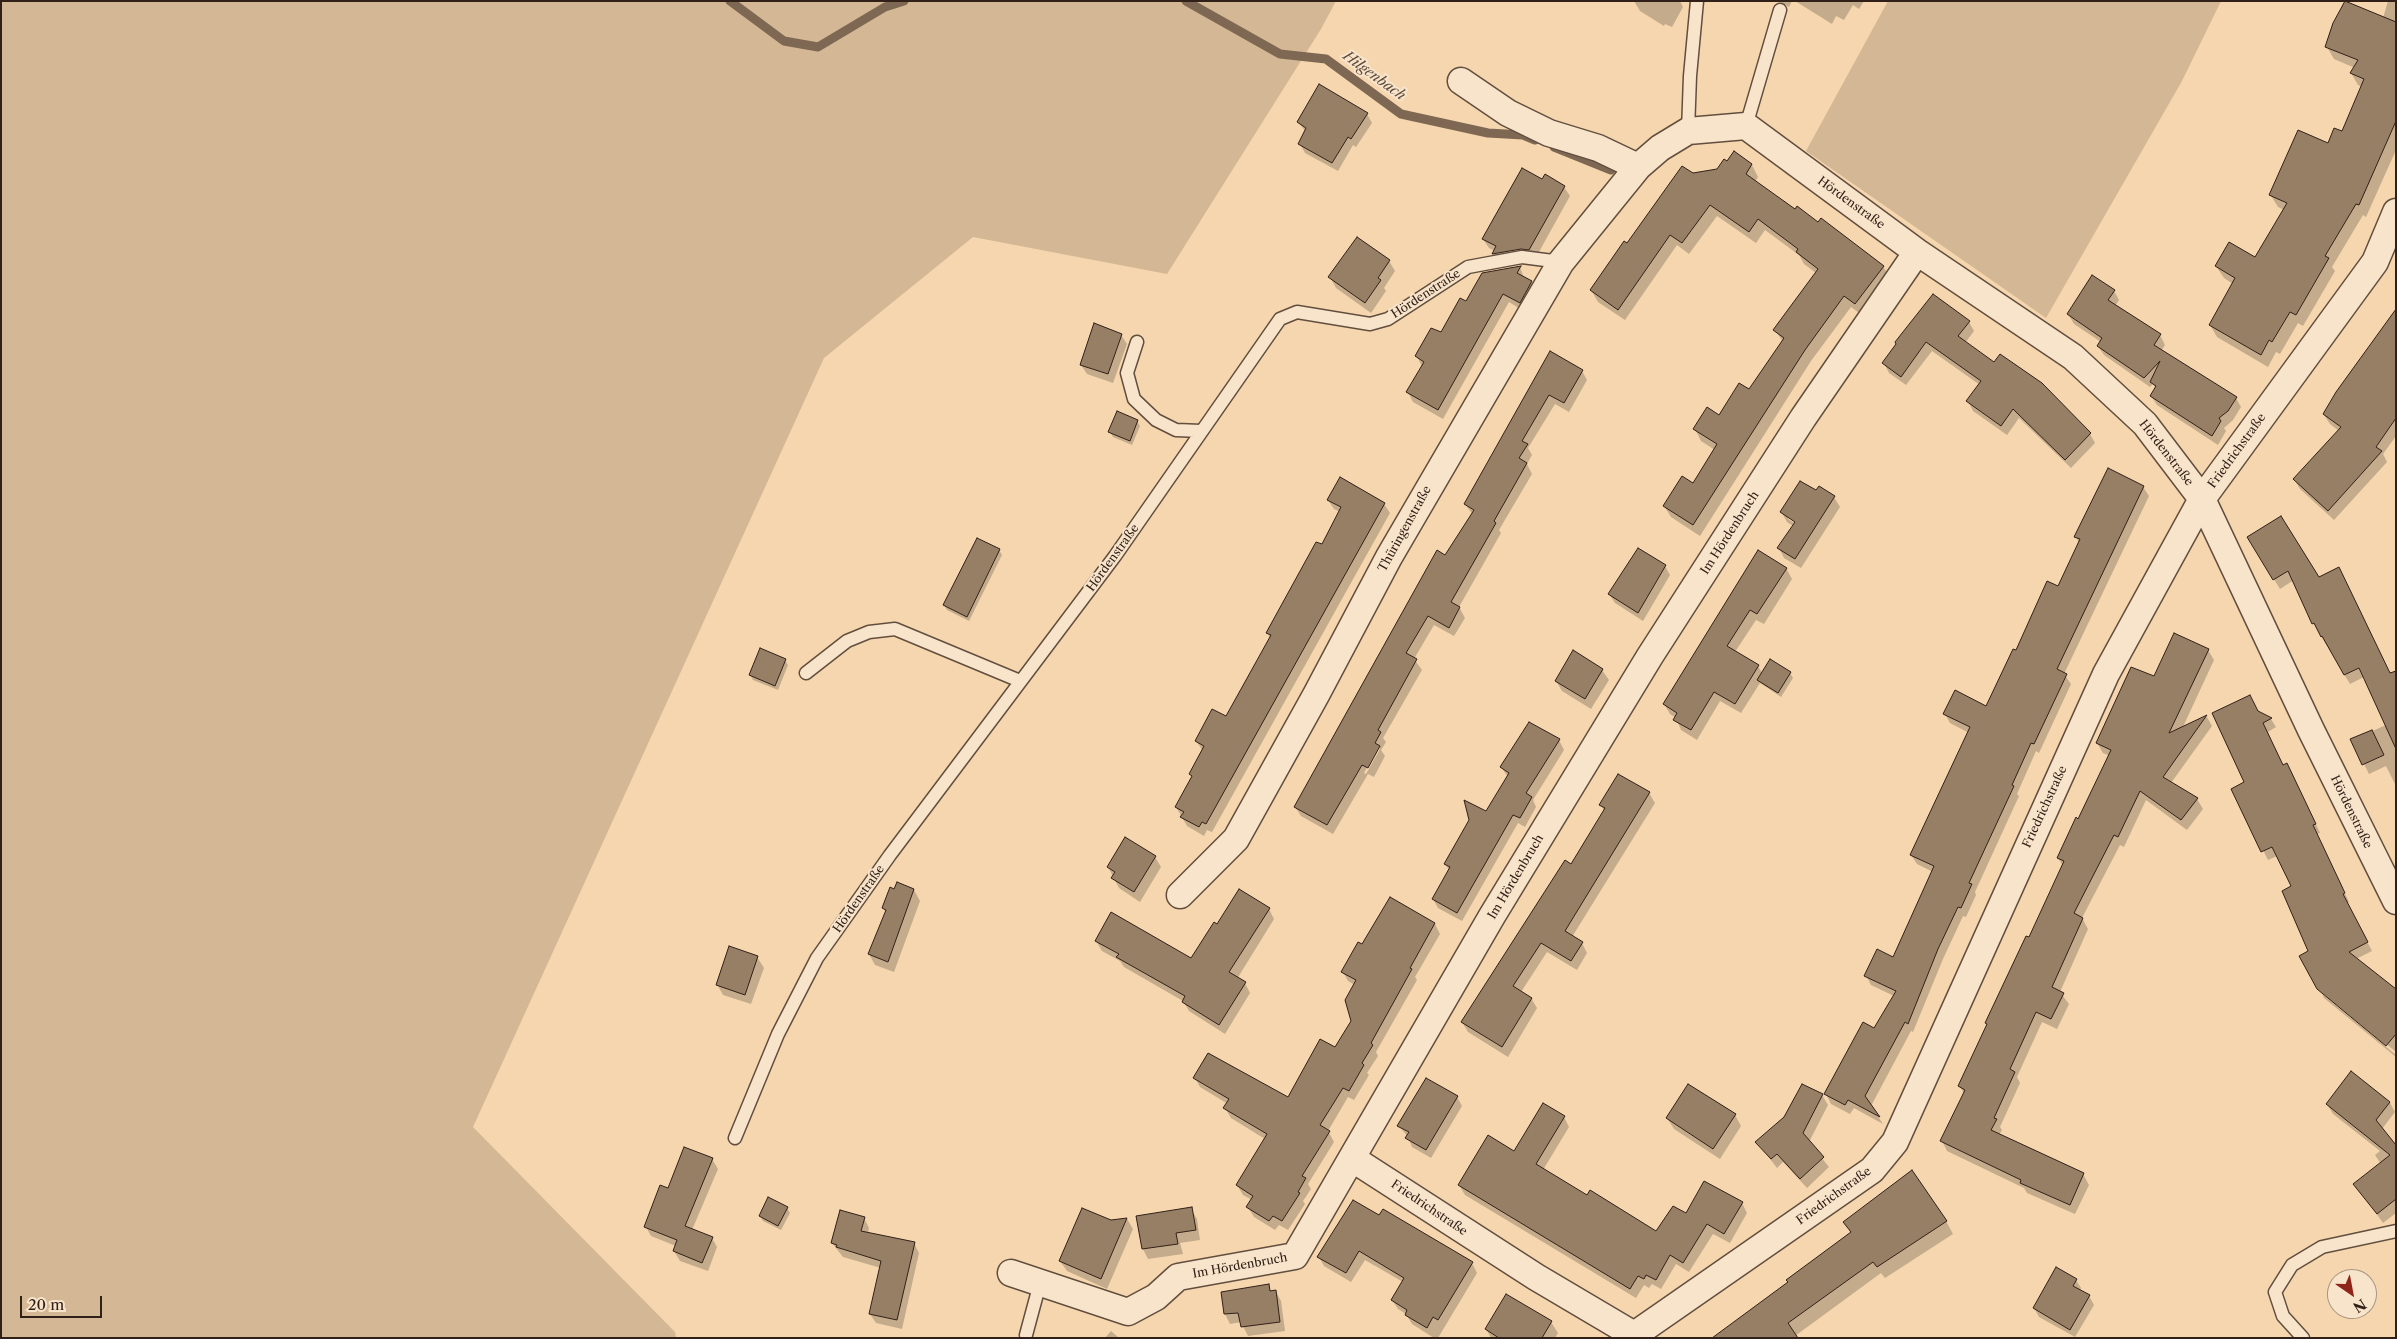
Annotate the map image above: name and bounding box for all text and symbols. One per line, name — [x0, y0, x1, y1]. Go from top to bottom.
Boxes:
water label: Hilgenbach — [1340, 48, 1408, 104]
street label: Hördenstraße — [1815, 174, 1887, 232]
street label: Hördenstraße — [1389, 266, 1463, 322]
street label: Friedrichstraße — [2205, 411, 2269, 491]
street label: Hördenstraße — [2136, 417, 2196, 489]
street label: Thüringenstraße — [1375, 483, 1435, 575]
street label: Im Hördenbruch — [1698, 489, 1762, 577]
street label: Hördenstraße — [1084, 522, 1142, 594]
street label: Friedrichstraße — [2020, 764, 2070, 850]
street label: Hördenstraße — [2327, 773, 2375, 851]
street label: Im Hördenbruch — [1485, 832, 1547, 922]
street label: Hördenstraße — [830, 862, 888, 936]
street label: Friedrichstraße — [1794, 1164, 1874, 1228]
street label: Friedrichstraße — [1388, 1177, 1470, 1239]
street label: Im Hördenbruch — [1191, 1251, 1289, 1281]
north arrow — [2327, 1269, 2377, 1319]
scale bar — [22, 1286, 105, 1318]
text: 20 m — [28, 1295, 64, 1314]
text: N — [2350, 1295, 2370, 1317]

